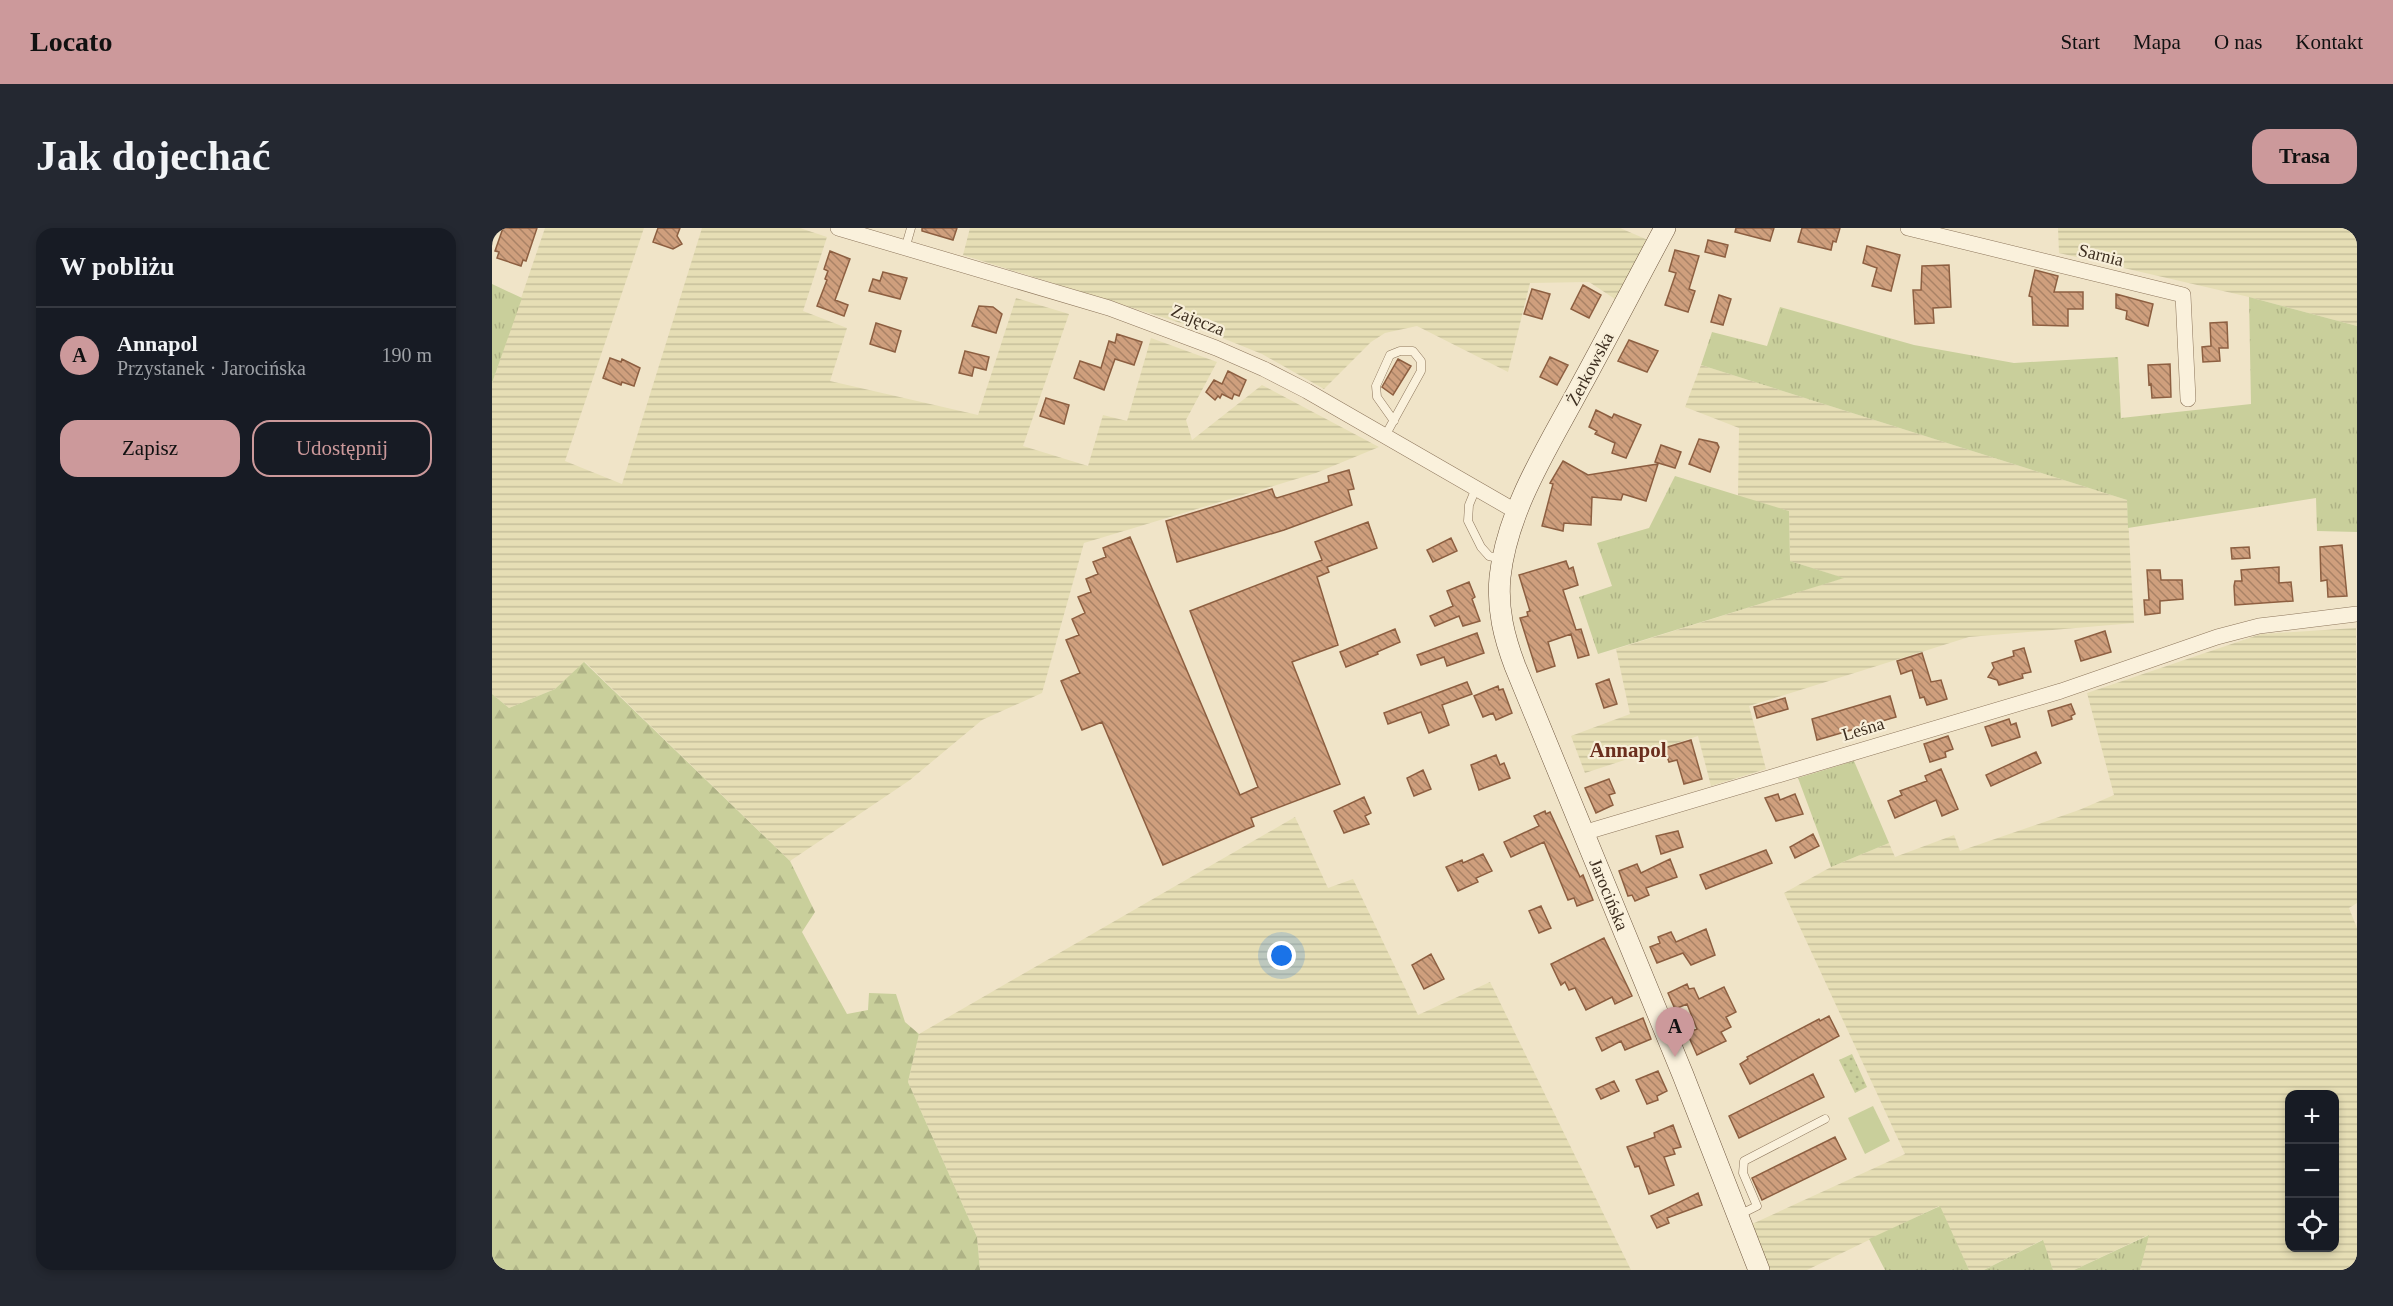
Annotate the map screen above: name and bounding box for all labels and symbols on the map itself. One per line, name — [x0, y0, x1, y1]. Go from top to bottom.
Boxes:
street label: Sarnia — [2076, 240, 2126, 270]
street label: Zajęcza — [1168, 300, 1228, 340]
street label: Żerkowska — [1562, 329, 1618, 409]
street label: Leśna — [1840, 713, 1886, 745]
district label: Annapol — [1589, 738, 1667, 762]
street label: Jarocińska — [1585, 856, 1633, 934]
your location — [1267, 941, 1296, 970]
pin: A — [1656, 1008, 1694, 1057]

